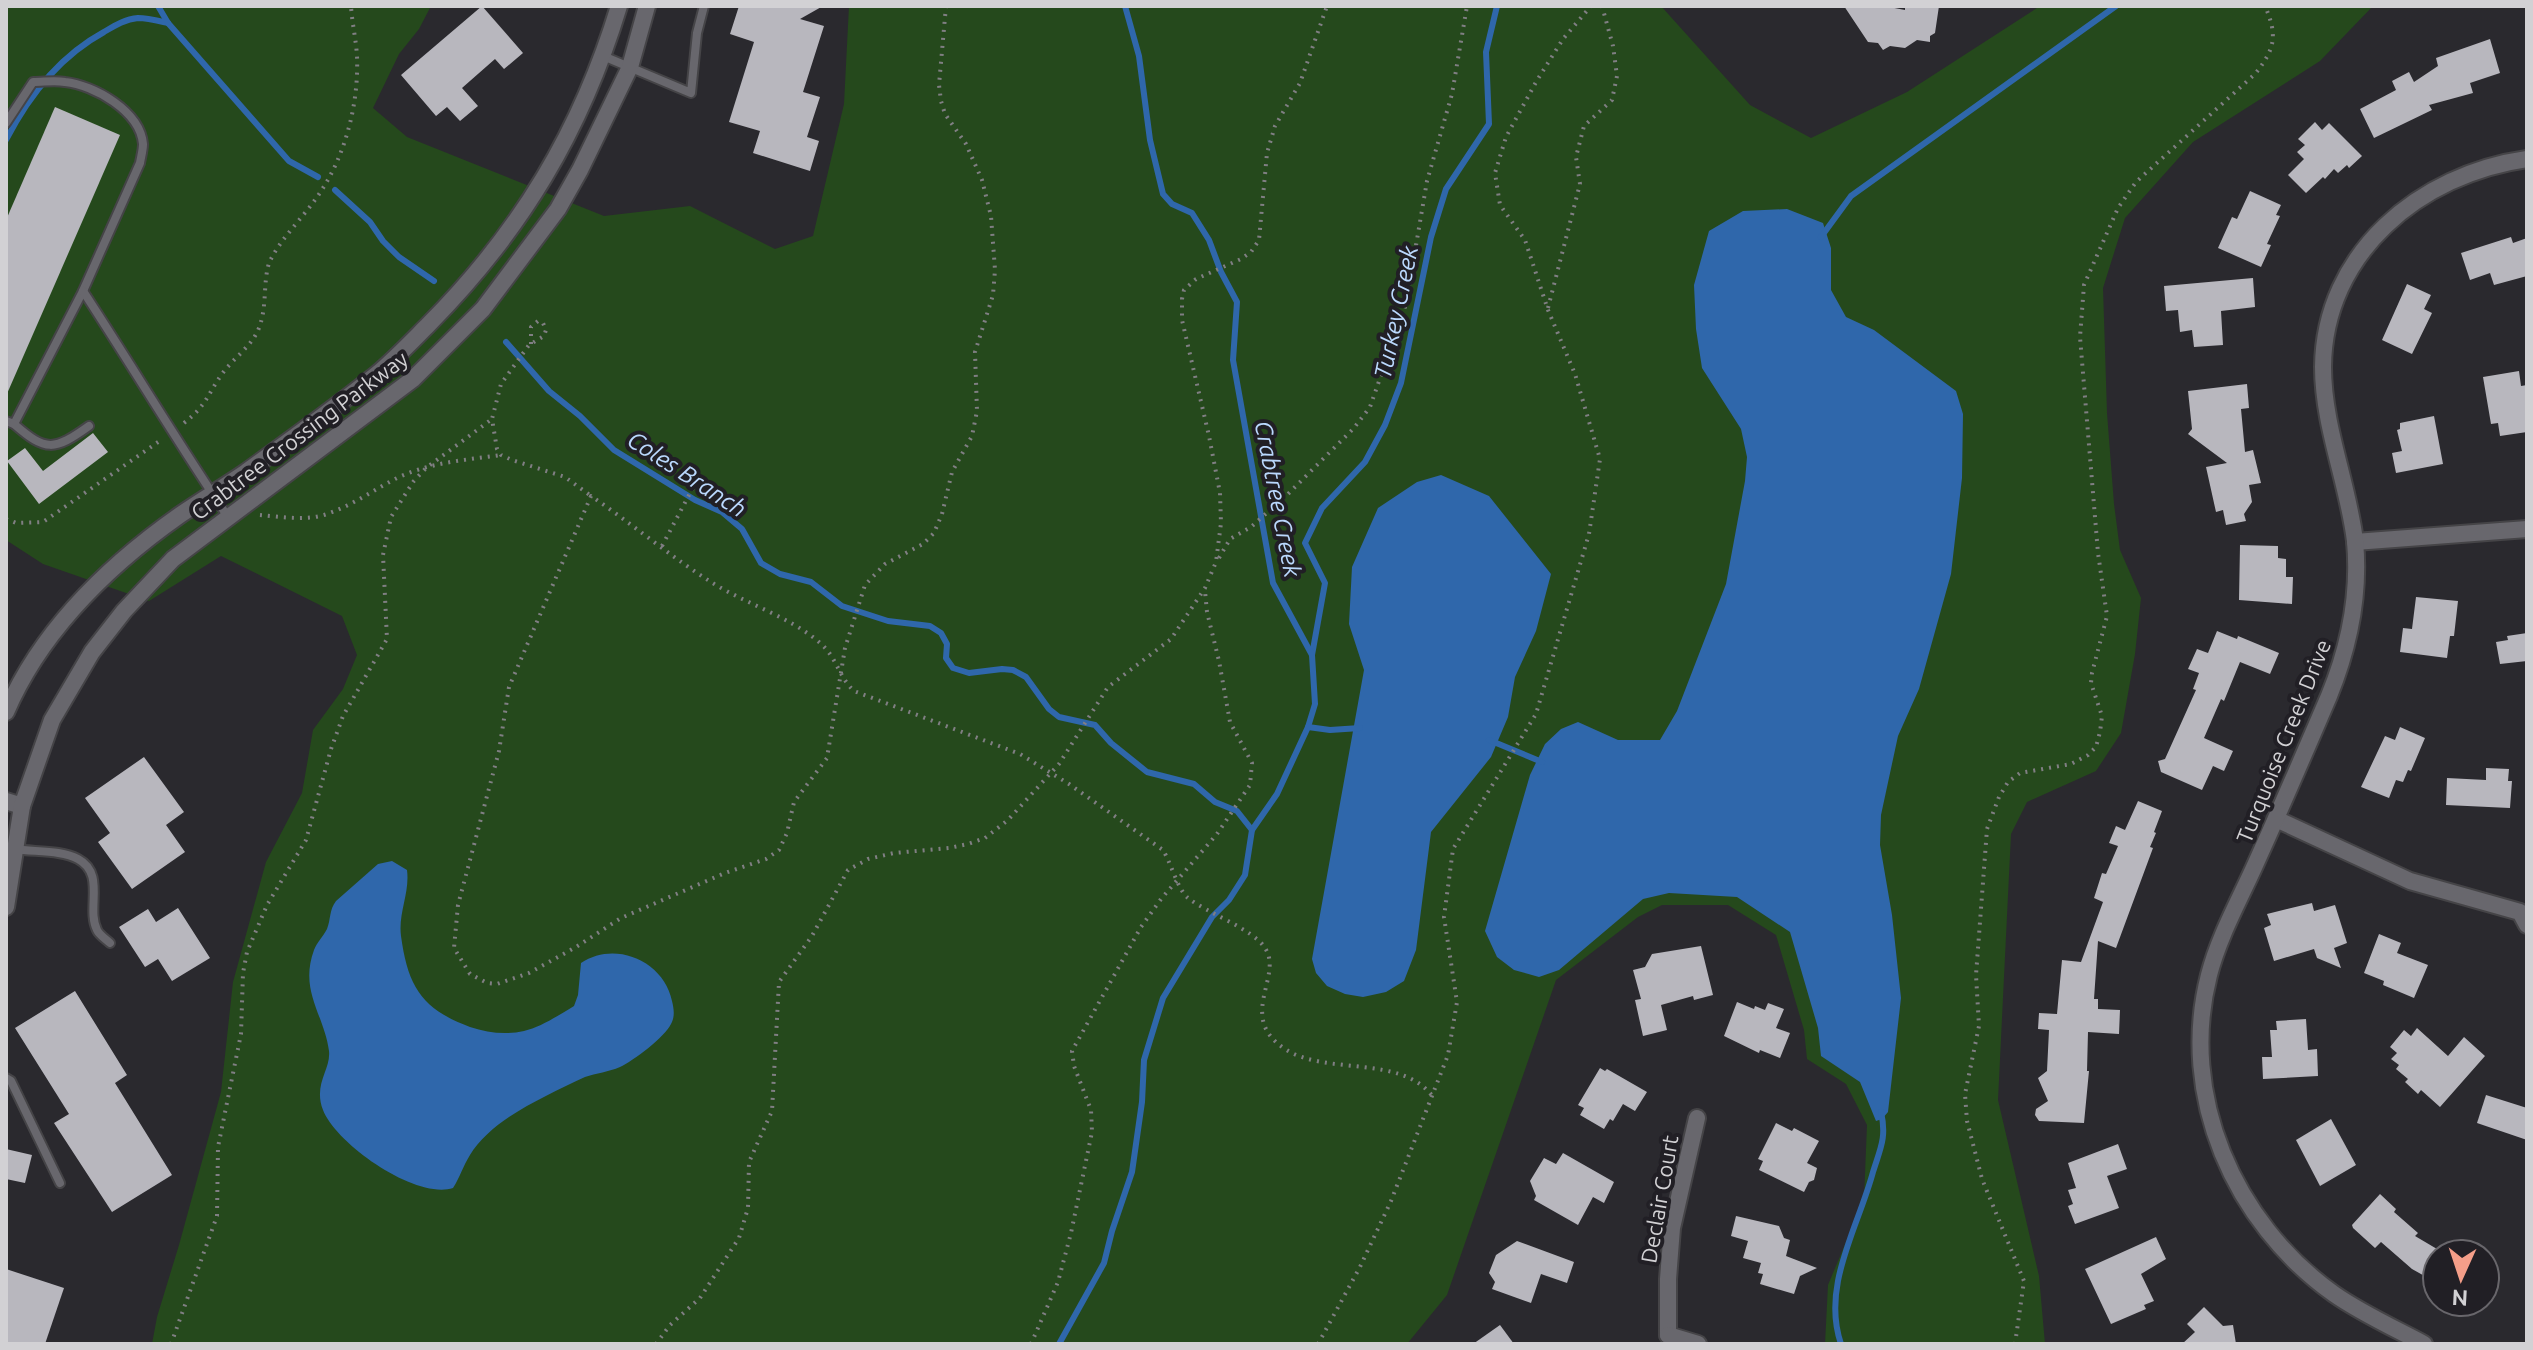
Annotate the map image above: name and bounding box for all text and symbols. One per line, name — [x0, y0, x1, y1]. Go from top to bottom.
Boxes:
water label: Turkey Creek — [1369, 242, 1423, 381]
street label: Crabtree Crossing Parkway — [186, 345, 412, 525]
water label: Crabtree Creek — [1250, 418, 1307, 580]
water label: Coles Branch — [623, 426, 751, 522]
street label: Turquoise Creek Drive — [2231, 636, 2335, 846]
street label: Declair Court — [1635, 1133, 1683, 1265]
north arrow — [2421, 1238, 2501, 1318]
text: N — [2451, 1286, 2469, 1311]

